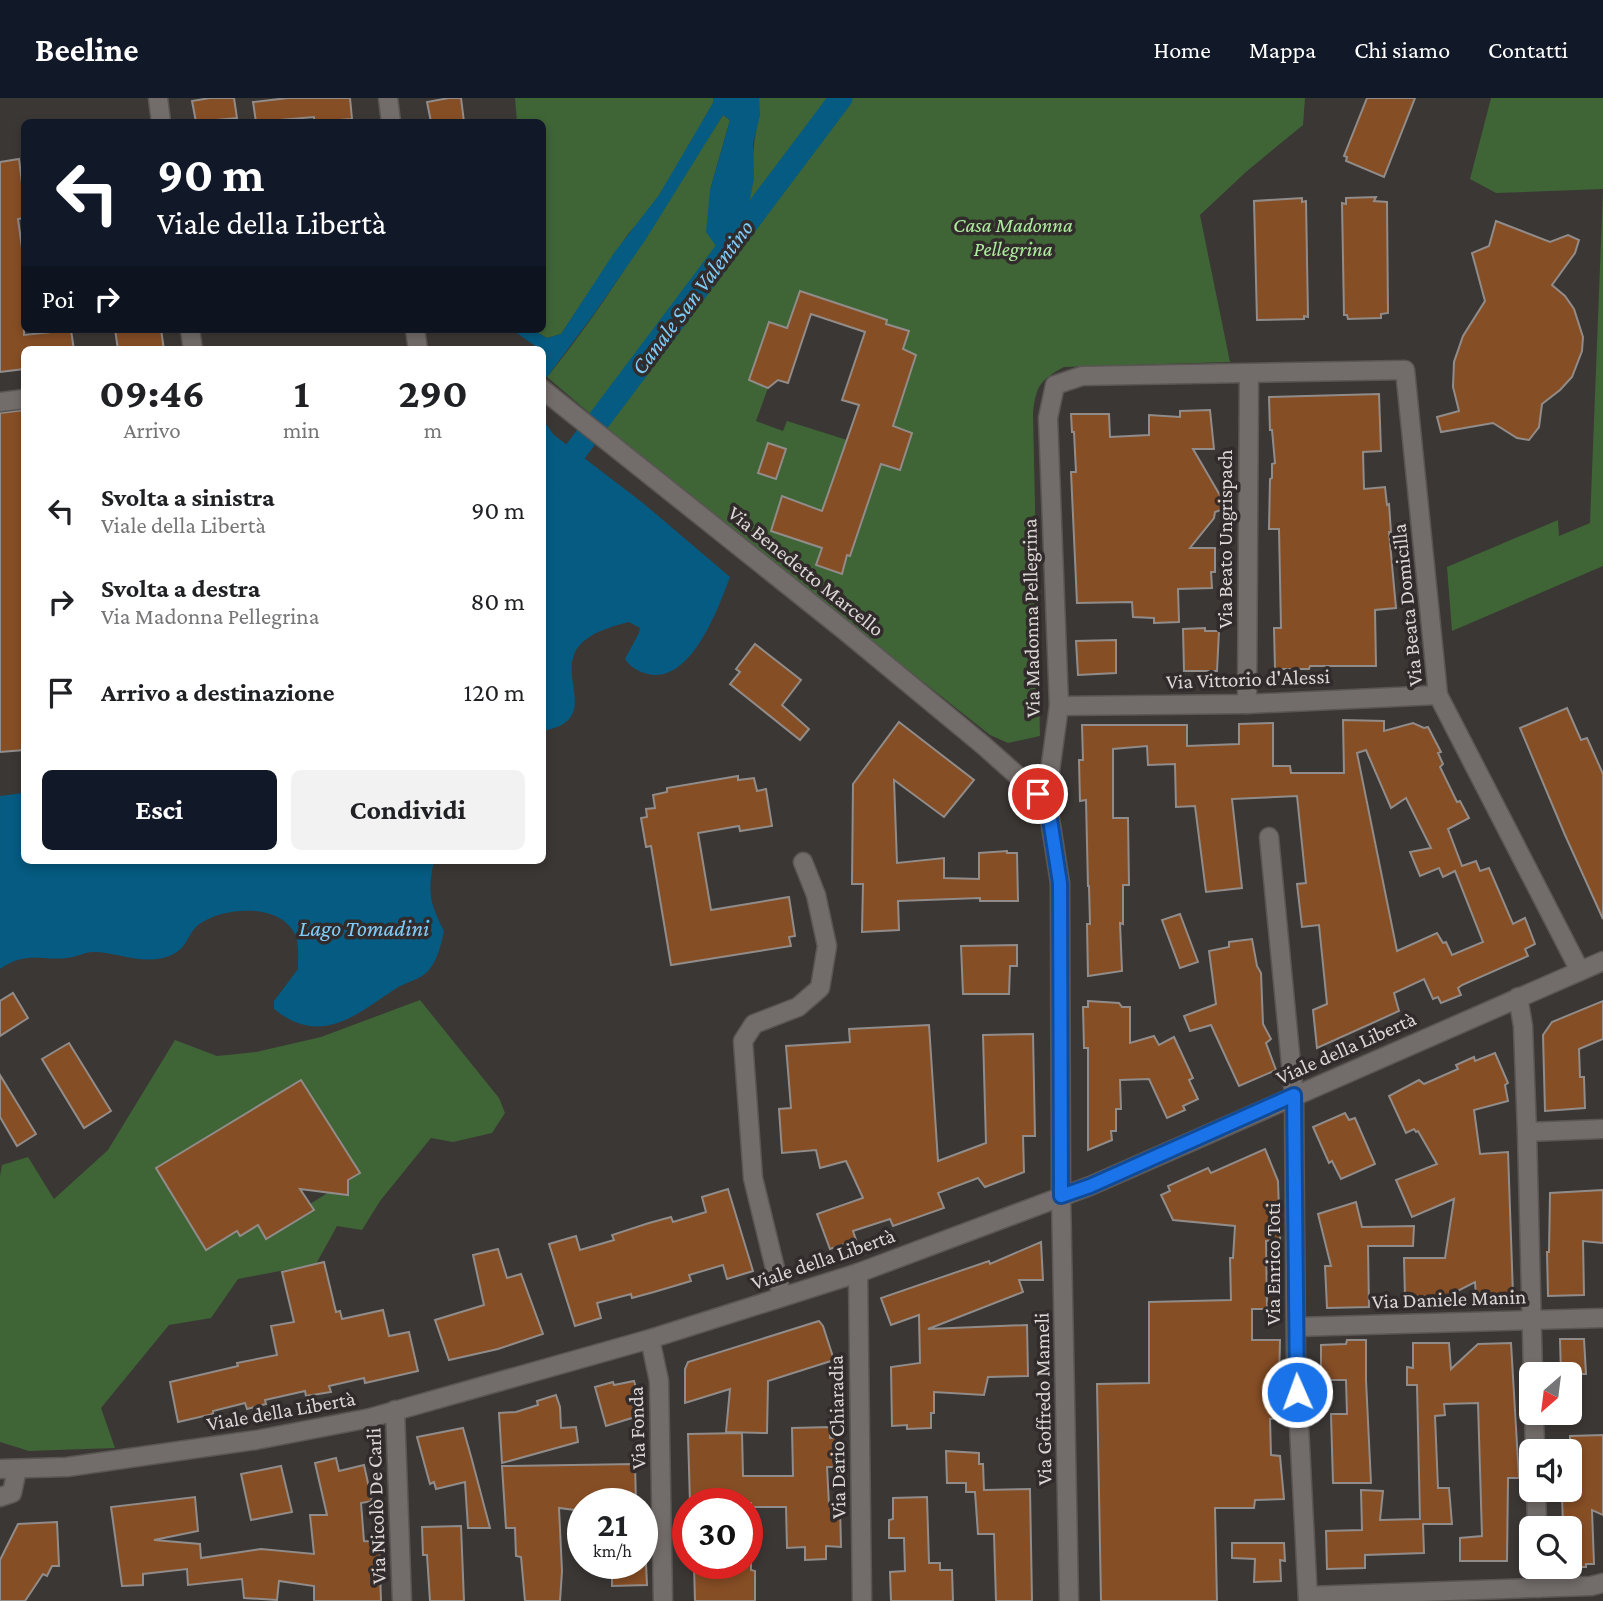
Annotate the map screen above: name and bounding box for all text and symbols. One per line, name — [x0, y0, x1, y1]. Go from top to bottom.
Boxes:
text: Beeline — [35, 31, 139, 68]
text: Home — [1153, 36, 1211, 63]
text: Mappa — [1249, 36, 1316, 63]
text: Chi siamo — [1354, 36, 1450, 63]
text: Contatti — [1488, 36, 1568, 63]
icon: left — [42, 147, 133, 238]
text: 90 m — [157, 147, 264, 202]
text: Viale della Libertà — [157, 205, 386, 241]
park label: Casa Madonna Pellegrina — [953, 213, 1073, 261]
water label: Canale San Valentino — [626, 215, 759, 379]
icon: right — [88, 280, 126, 318]
text: Poi — [42, 285, 74, 314]
text: 09:46 — [99, 369, 205, 416]
text: 1 — [294, 369, 309, 416]
text: 290 — [398, 369, 468, 416]
text: Arrivo — [123, 417, 181, 443]
text: min — [283, 417, 320, 443]
text: m — [424, 417, 442, 443]
street label: Via Beato Ungrispach — [1213, 449, 1237, 629]
text: Svolta a sinistra — [101, 483, 275, 512]
icon: left — [42, 492, 80, 530]
text: 90 m — [471, 496, 525, 525]
street label: Via Benedetto Marcello — [723, 501, 889, 641]
text: Viale della Libertà — [101, 512, 266, 538]
street label: Via Madonna Pellegrina — [1017, 518, 1045, 718]
street label: Via Beata Domicilla — [1386, 522, 1427, 688]
text: Svolta a destra — [101, 574, 260, 603]
icon: right — [42, 583, 80, 621]
text: 80 m — [471, 587, 525, 616]
text: Via Madonna Pellegrina — [101, 603, 319, 629]
street label: Via Vittorio d'Alessi — [1166, 664, 1331, 694]
icon: arrive — [42, 674, 80, 712]
text: Arrivo a destinazione — [101, 678, 335, 707]
text: 120 m — [464, 678, 525, 707]
pin — [1008, 764, 1068, 824]
button: Esci — [42, 770, 277, 850]
button: Condividi — [291, 770, 525, 850]
icon: arrive — [1019, 775, 1057, 813]
water label: Lago Tomadini — [299, 915, 430, 941]
street label: Viale della Libertà — [1272, 1006, 1420, 1090]
street label: Via Enrico Toti — [1261, 1202, 1285, 1325]
street label: Viale della Libertà — [748, 1223, 898, 1295]
street label: Via Daniele Manin — [1371, 1284, 1527, 1314]
street label: Via Goffredo Mameli — [1029, 1312, 1057, 1486]
street label: Via Dario Chiaradia — [824, 1355, 850, 1519]
position arrow — [1260, 1355, 1334, 1429]
north arrow — [1519, 1362, 1582, 1424]
map controls — [1519, 1362, 1582, 1579]
street label: Viale della Libertà — [205, 1386, 357, 1436]
street label: Via Fonda — [624, 1386, 650, 1470]
street label: Via Nicolò De Carli — [361, 1427, 391, 1585]
button: sound — [1519, 1439, 1582, 1502]
speed limit sign: 30 — [672, 1488, 763, 1579]
text: 21 — [597, 1505, 628, 1544]
button: search — [1519, 1516, 1582, 1579]
text: km/h — [593, 1541, 632, 1561]

